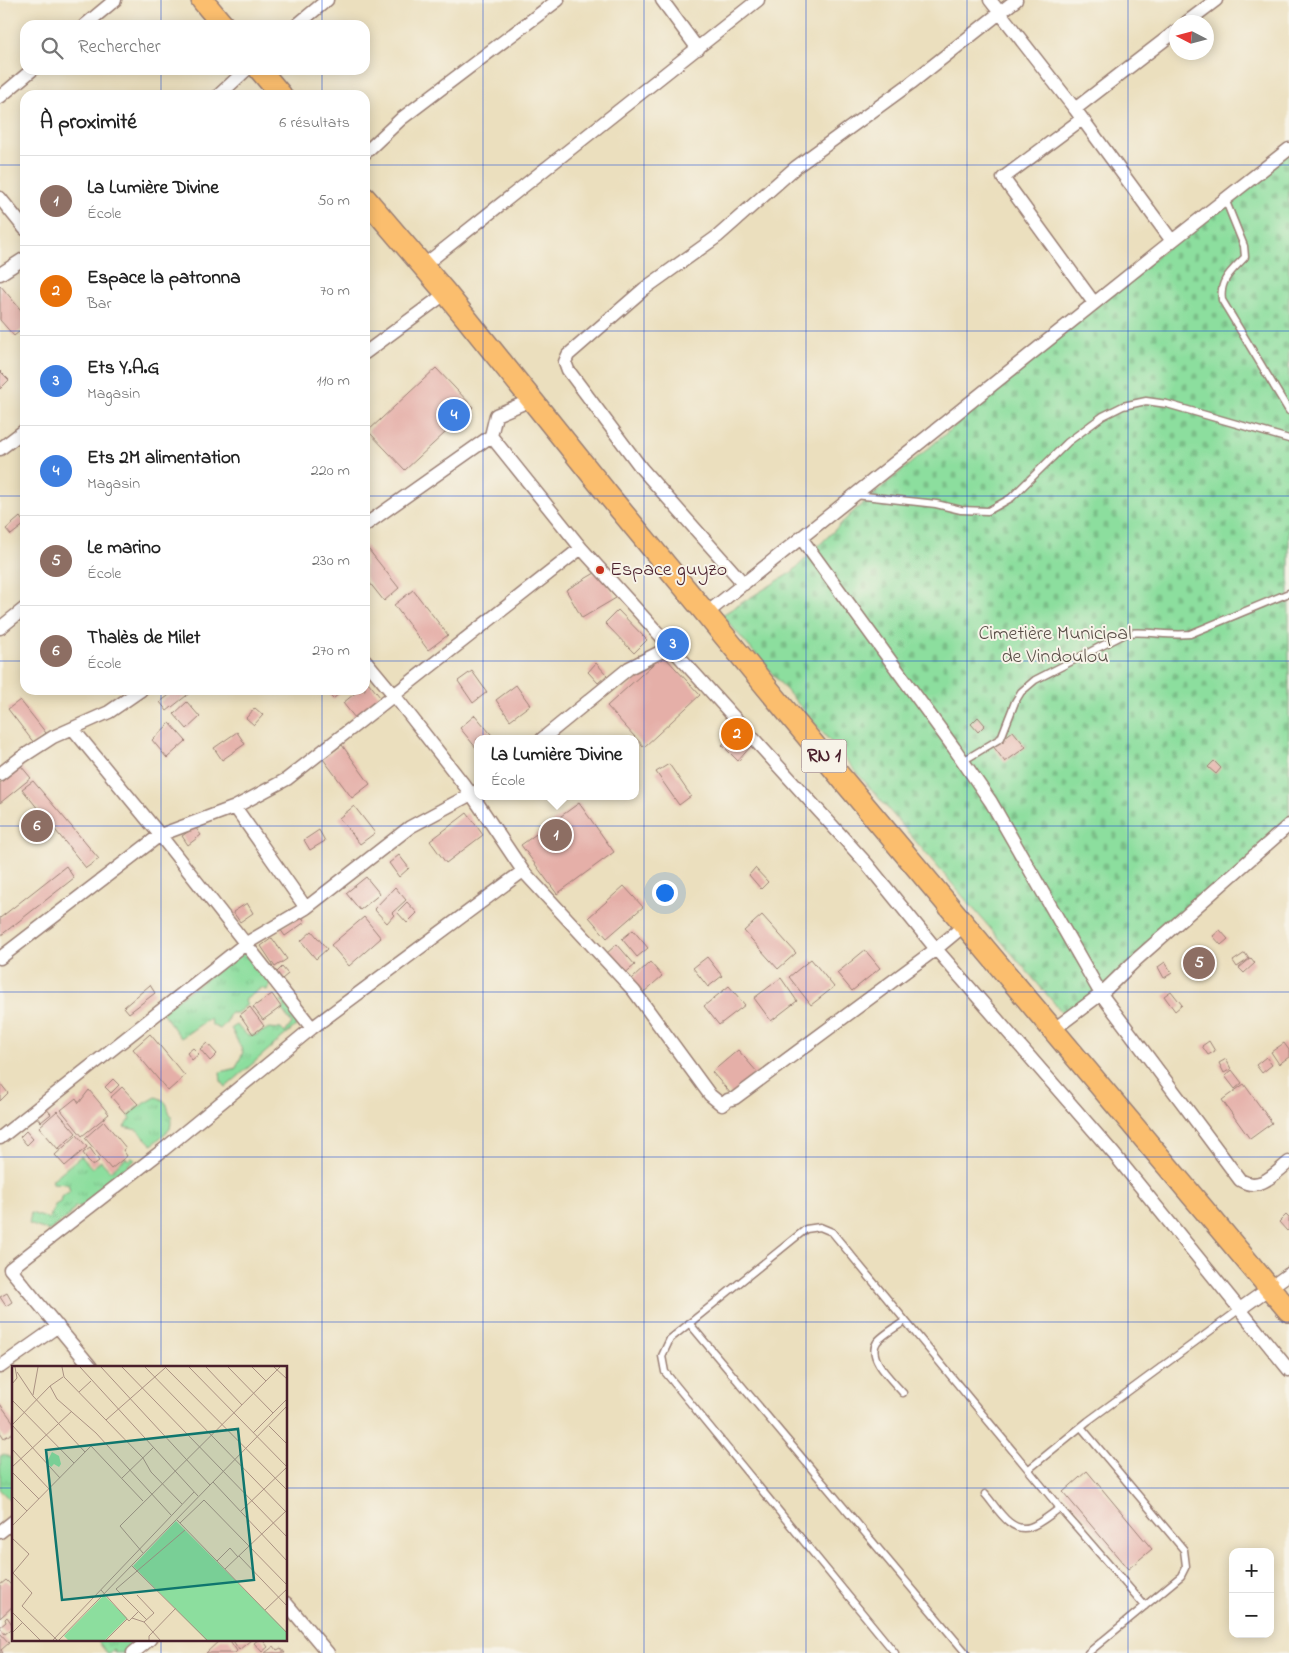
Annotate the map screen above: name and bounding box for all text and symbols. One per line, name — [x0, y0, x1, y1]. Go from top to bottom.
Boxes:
north arrow — [1169, 15, 1214, 60]
search box — [20, 20, 370, 75]
icon: search — [38, 34, 66, 62]
text: Rechercher — [78, 34, 161, 61]
text: À proximité — [40, 108, 137, 138]
text: 6 résultats — [279, 111, 350, 135]
text: La Lumière Divine — [87, 175, 219, 202]
text: 1 — [53, 189, 59, 213]
text: 50 m — [318, 189, 350, 213]
text: École — [87, 202, 122, 226]
text: Espace la patronna — [87, 265, 240, 292]
text: 2 — [52, 279, 60, 303]
text: 70 m — [320, 279, 350, 303]
text: Bar — [87, 292, 111, 316]
text: Ets Y.A.G — [87, 355, 159, 382]
text: 3 — [53, 369, 59, 393]
text: 110 m — [316, 369, 350, 393]
text: Magasin — [87, 382, 140, 406]
pin: 4 — [438, 396, 470, 434]
text: Ets 2M alimentation — [87, 445, 240, 472]
text: 4 — [53, 459, 59, 483]
text: 220 m — [311, 459, 350, 483]
text: Magasin — [87, 472, 140, 496]
text: Le marino — [87, 535, 161, 562]
text: 5 — [51, 549, 61, 573]
text: 230 m — [312, 549, 350, 573]
place label: Espace guyzo — [610, 556, 727, 586]
text: École — [87, 562, 122, 586]
marker: Espace guyzo — [594, 564, 606, 576]
park label: Cimetière Municipal de Vindoulou — [979, 620, 1132, 672]
text: Thalès de Milet — [87, 625, 200, 652]
pin: 3 — [657, 625, 689, 663]
text: 6 — [52, 639, 60, 663]
text: 270 m — [312, 639, 350, 663]
text: École — [87, 652, 122, 676]
pin: 2 — [721, 715, 753, 753]
popup — [474, 735, 639, 800]
road number: RN 1 — [802, 739, 846, 772]
text: La Lumière Divine — [491, 742, 622, 769]
text: École — [491, 769, 525, 793]
pin: 6 — [21, 807, 53, 845]
pin: 1 — [540, 816, 572, 854]
your location — [652, 880, 678, 906]
pin: 5 — [1183, 944, 1215, 982]
inset map — [12, 1366, 288, 1640]
map controls — [1229, 1548, 1274, 1638]
button: + — [1229, 1548, 1274, 1593]
button: − — [1229, 1593, 1274, 1638]

